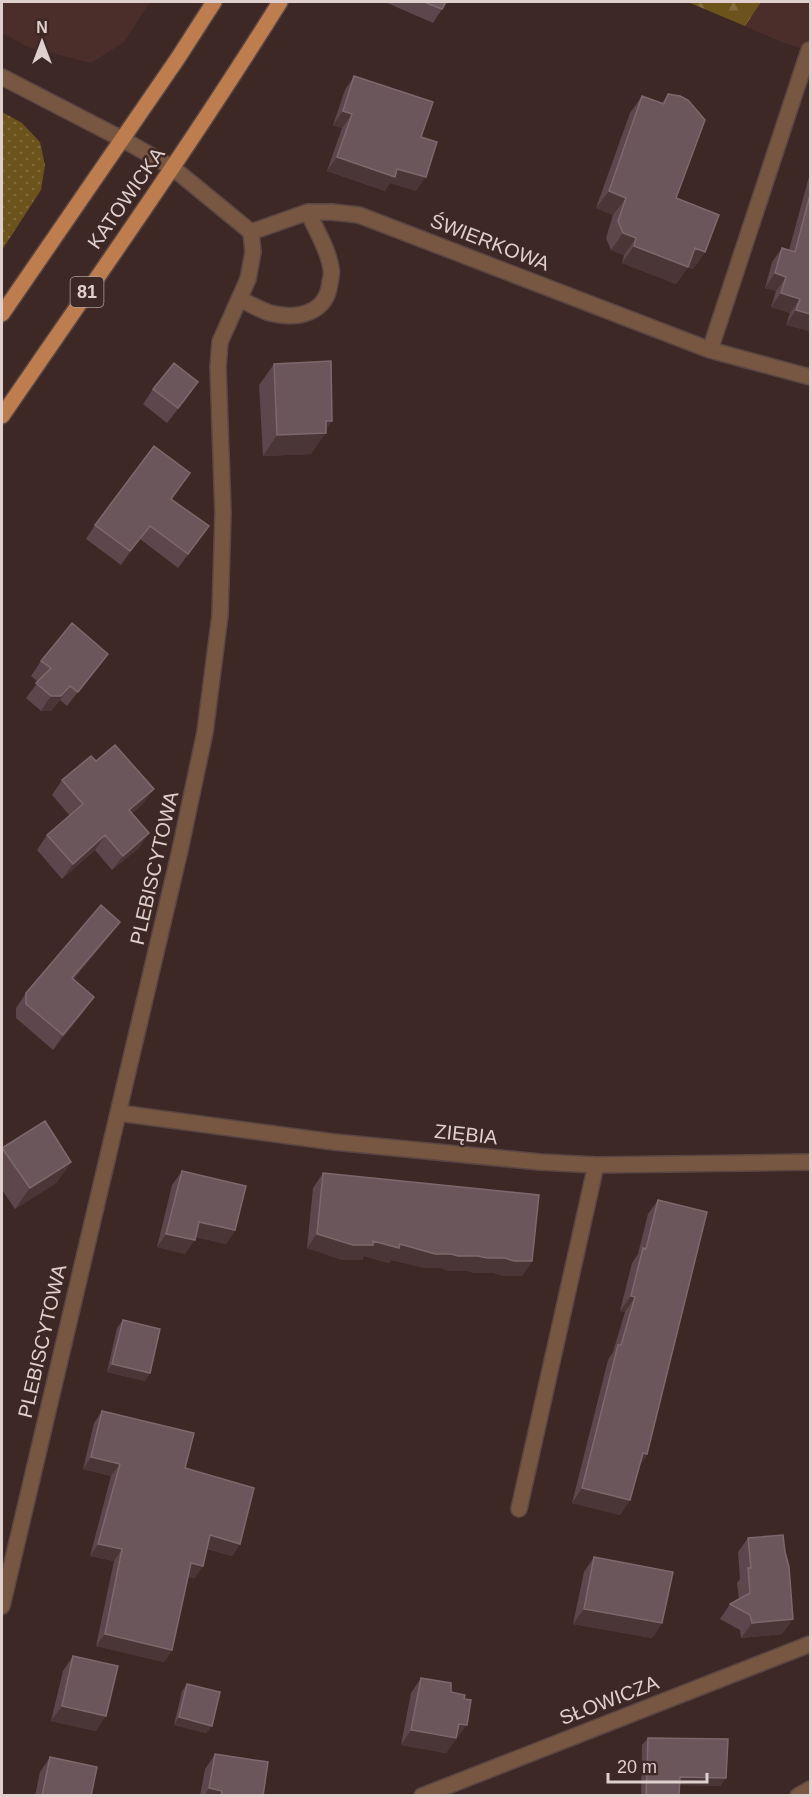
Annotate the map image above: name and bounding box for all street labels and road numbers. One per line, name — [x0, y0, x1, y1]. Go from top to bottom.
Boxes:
street label: KATOWICKA — [83, 143, 169, 253]
street label: ŚWIERKOWA — [427, 208, 554, 275]
road number: 81 — [70, 277, 104, 307]
street label: PLEBISCYTOWA — [126, 789, 182, 947]
street label: ZIĘBIA — [433, 1120, 499, 1148]
street label: PLEBISCYTOWA — [14, 1262, 70, 1420]
street label: SŁOWICZA — [556, 1671, 662, 1729]

